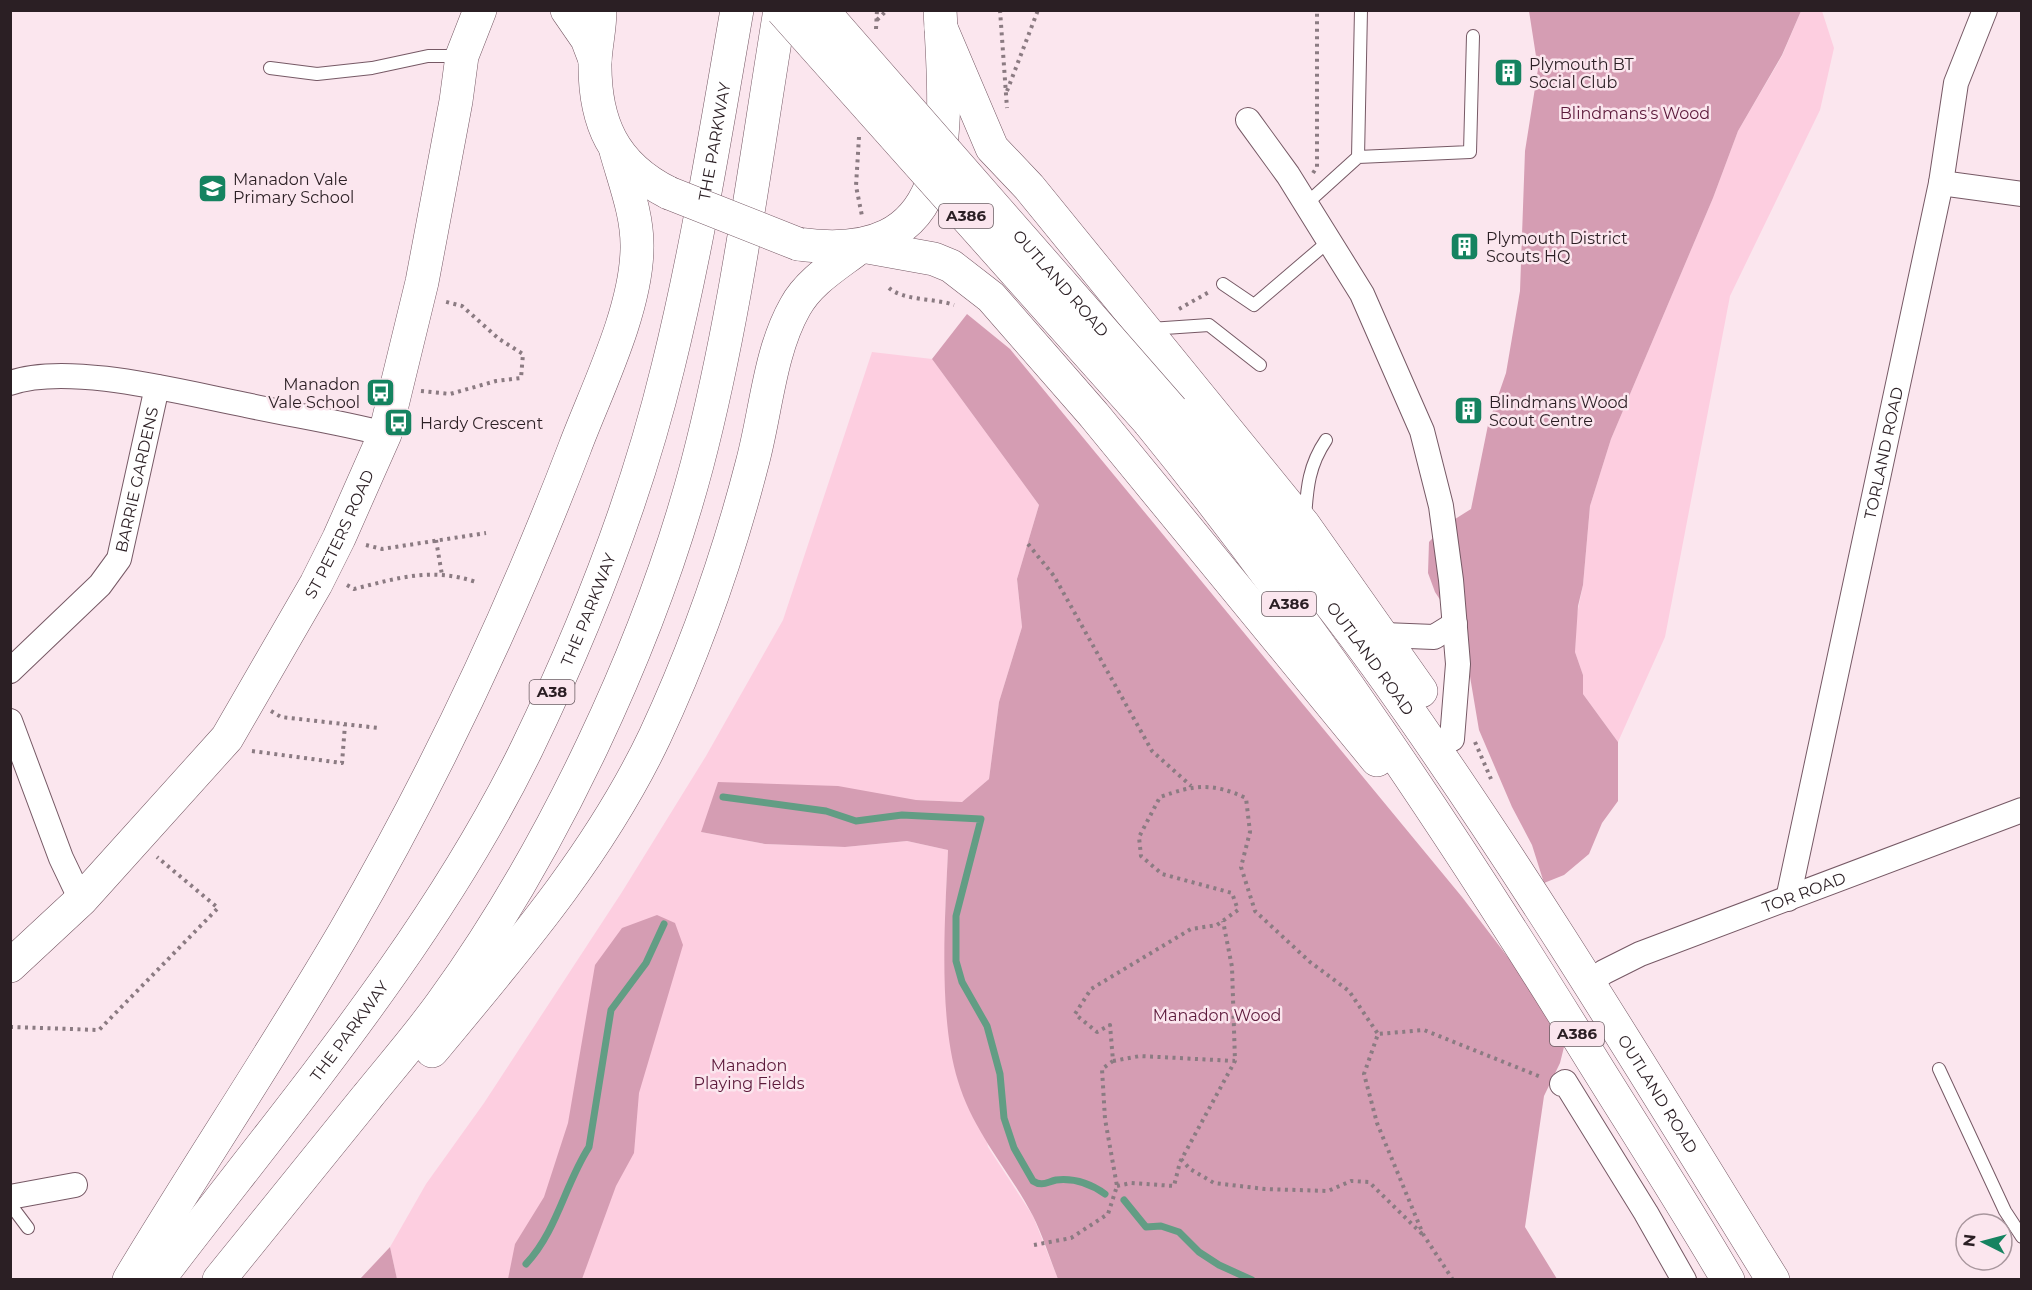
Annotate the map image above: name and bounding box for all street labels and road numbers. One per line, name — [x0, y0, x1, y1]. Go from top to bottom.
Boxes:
street label: THE PARKWAY — [695, 80, 734, 202]
road number: A386 — [939, 204, 993, 228]
street label: OUTLAND ROAD — [1009, 226, 1113, 341]
street label: TORLAND ROAD — [1860, 385, 1907, 521]
street label: BARRIE GARDENS — [112, 405, 162, 554]
street label: ST PETERS ROAD — [301, 467, 378, 602]
street label: THE PARKWAY — [557, 550, 620, 669]
road number: A386 — [1262, 592, 1316, 616]
street label: OUTLAND ROAD — [1322, 598, 1418, 719]
road number: A38 — [530, 680, 574, 704]
street label: TOR ROAD — [1760, 868, 1848, 917]
street label: THE PARKWAY — [306, 977, 393, 1085]
road number: A386 — [1550, 1022, 1604, 1046]
street label: OUTLAND ROAD — [1614, 1031, 1701, 1157]

